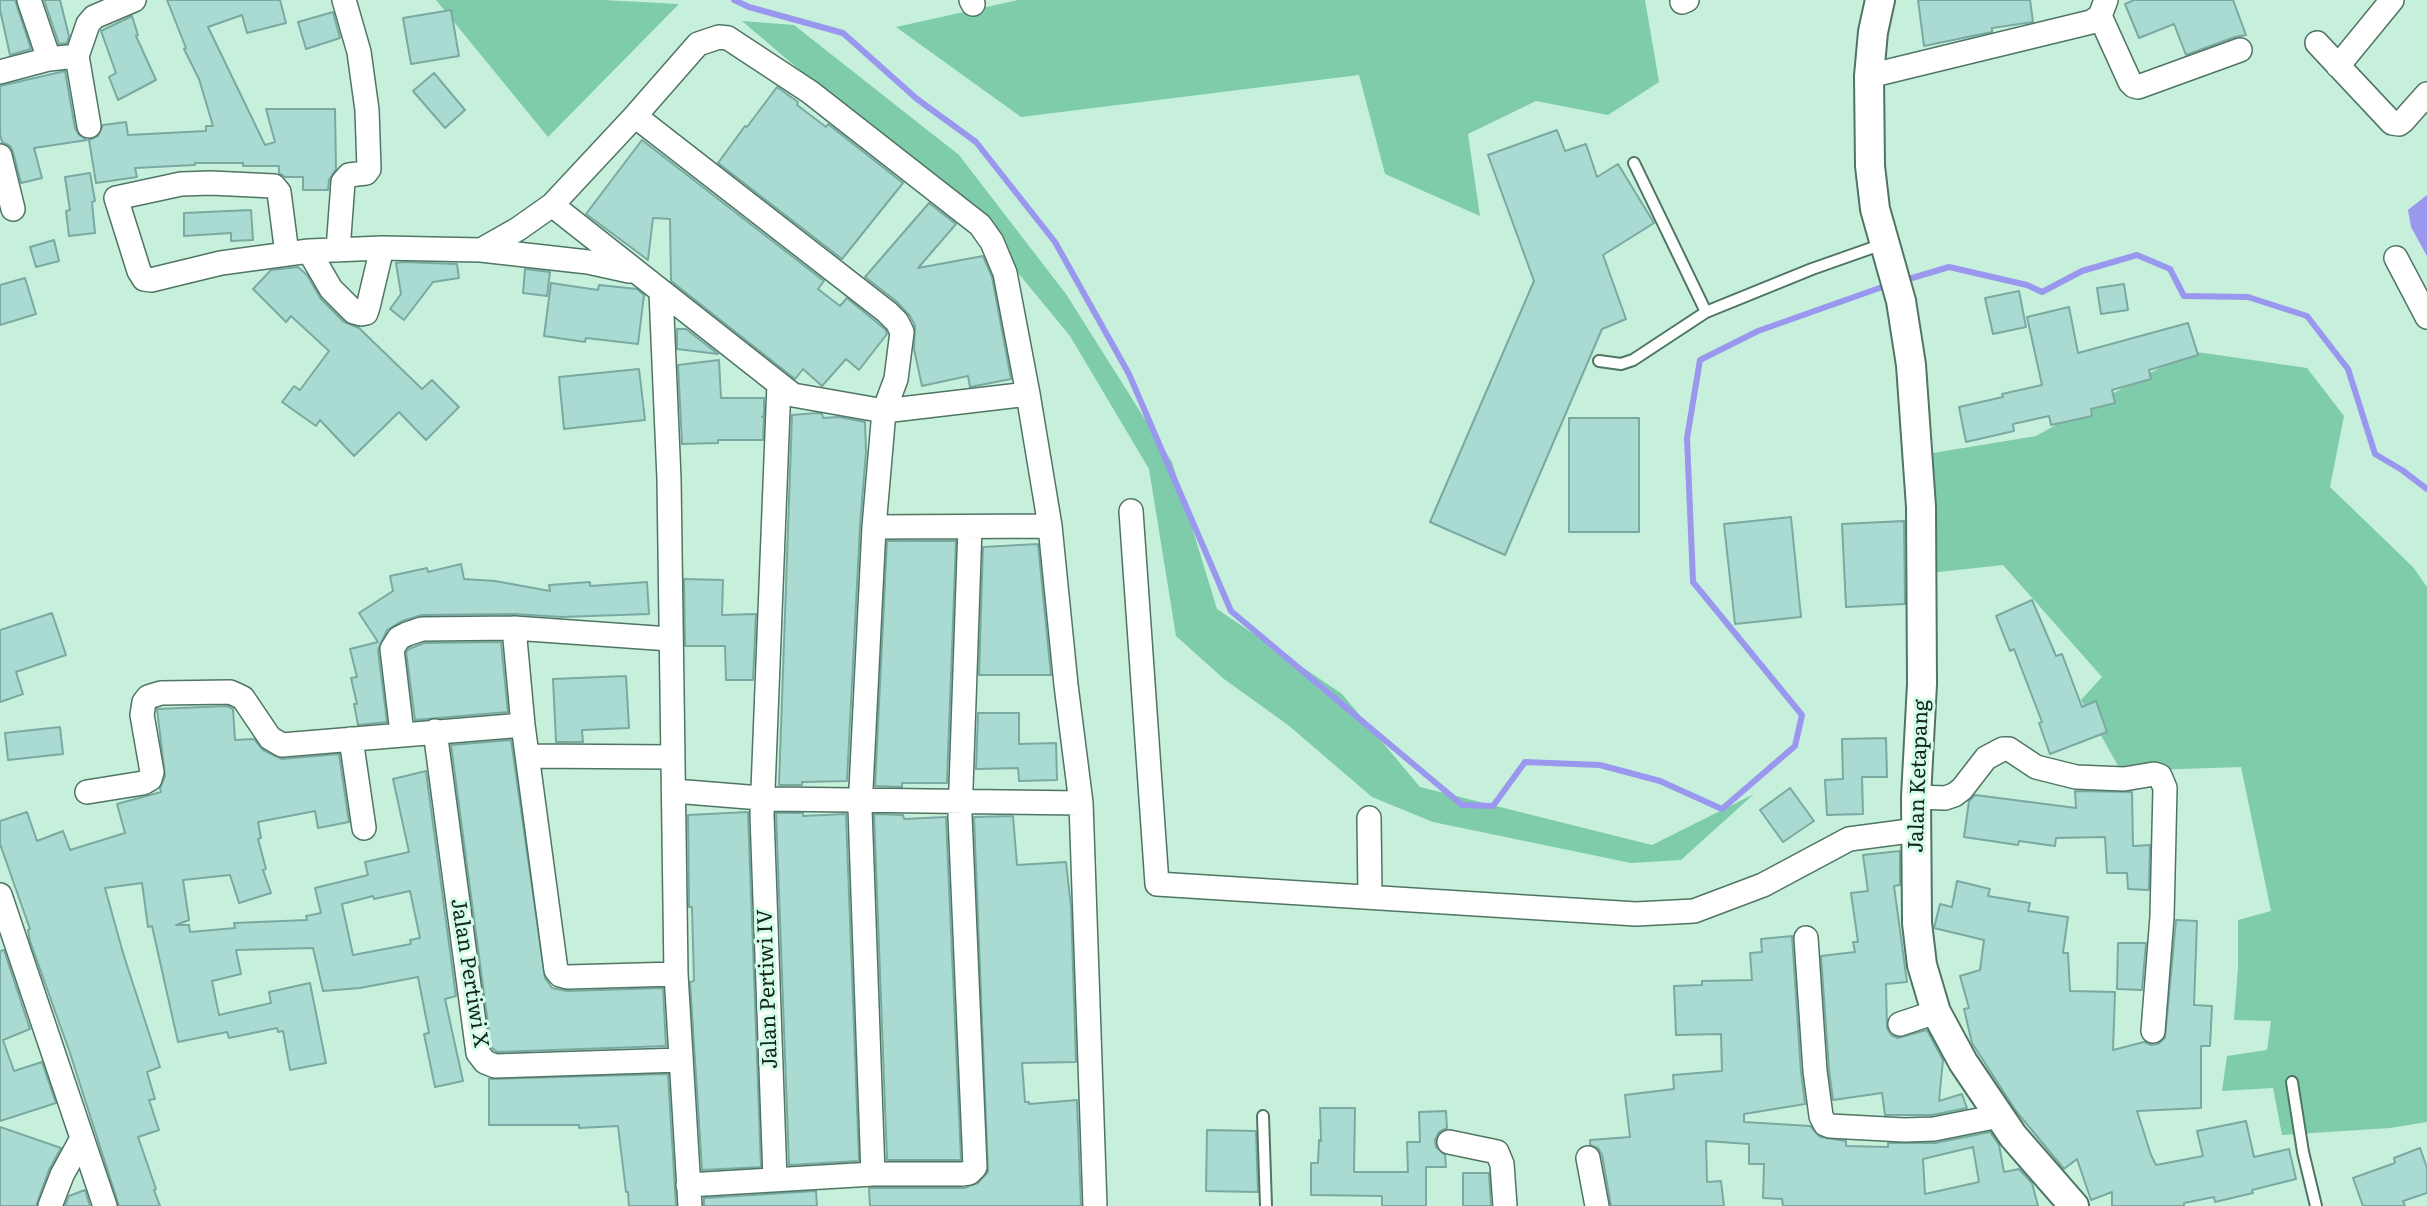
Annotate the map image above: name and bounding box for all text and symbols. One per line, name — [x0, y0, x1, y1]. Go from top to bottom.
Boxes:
street label: Jalan Ketapang — [1904, 699, 1934, 853]
street label: Jalan Pertiwi X — [445, 897, 493, 1049]
street label: Jalan Pertiwi IV — [753, 909, 783, 1069]

